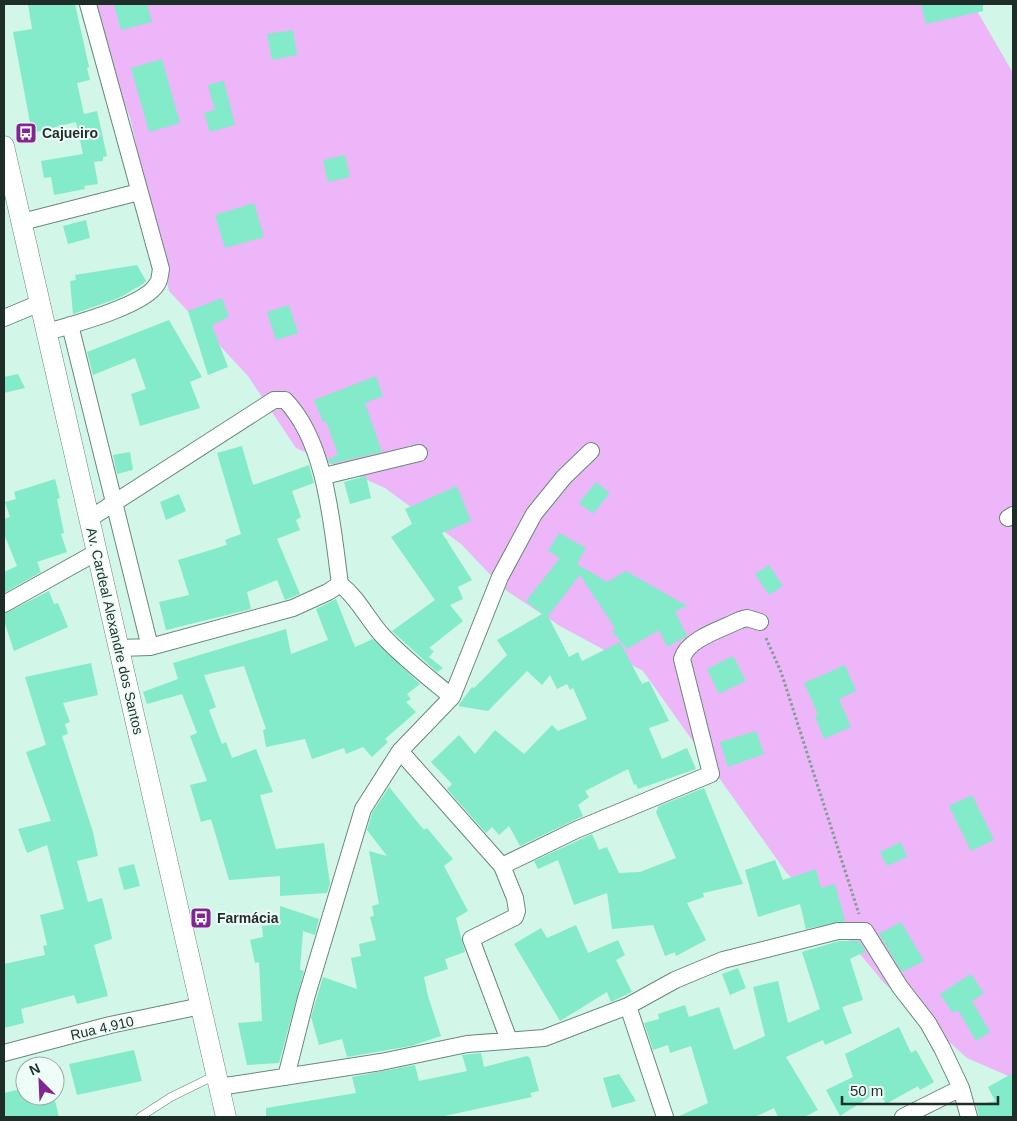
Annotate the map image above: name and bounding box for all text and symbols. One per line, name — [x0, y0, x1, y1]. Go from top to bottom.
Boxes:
bus stop icon: Cajueiro — [14, 121, 38, 145]
place label: Cajueiro — [42, 125, 98, 141]
street label: Av. Cardeal Alexandre dos Santos — [83, 526, 147, 736]
bus stop icon: Farmácia — [189, 906, 213, 930]
place label: Farmácia — [217, 910, 279, 926]
street label: Rua 4.910 — [69, 1013, 135, 1043]
north arrow — [15, 1056, 65, 1106]
text: N — [27, 1060, 43, 1078]
scale bar — [842, 1074, 998, 1106]
text: 50 m — [850, 1082, 883, 1099]

